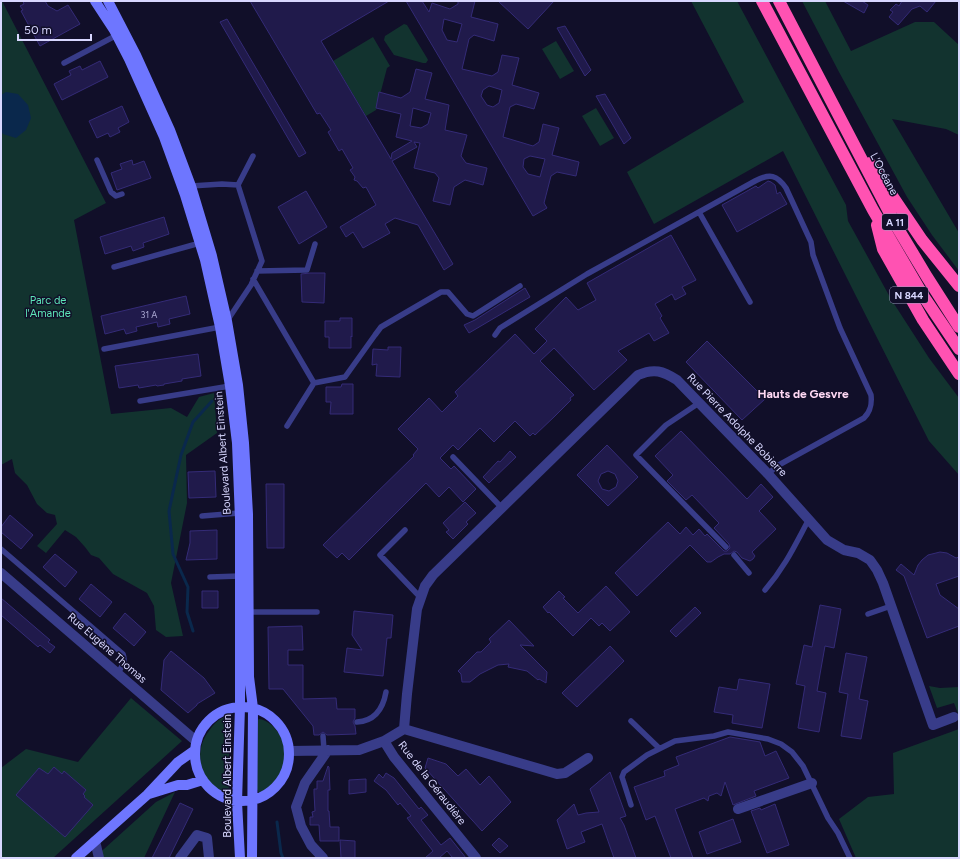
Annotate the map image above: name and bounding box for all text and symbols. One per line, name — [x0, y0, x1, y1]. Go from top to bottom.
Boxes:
scale bar — [18, 16, 91, 42]
text: 50 m — [24, 23, 52, 37]
street label: L’Océane — [867, 151, 901, 197]
road number: A 11 — [882, 214, 908, 230]
road number: N 844 — [890, 287, 928, 303]
park label: Parc de l'Amande — [25, 294, 71, 320]
house number: 31 A — [141, 309, 157, 320]
street label: Rue Pierre Adolphe Bobierre — [684, 371, 790, 479]
district label: Hauts de Gesvre — [757, 387, 849, 401]
street label: Boulevard Albert Einstein — [212, 391, 234, 515]
street label: Rue Eugène Thomas — [65, 610, 149, 686]
street label: Boulevard Albert Einstein — [221, 714, 234, 838]
street label: Rue de la Géraudière — [395, 739, 469, 827]

